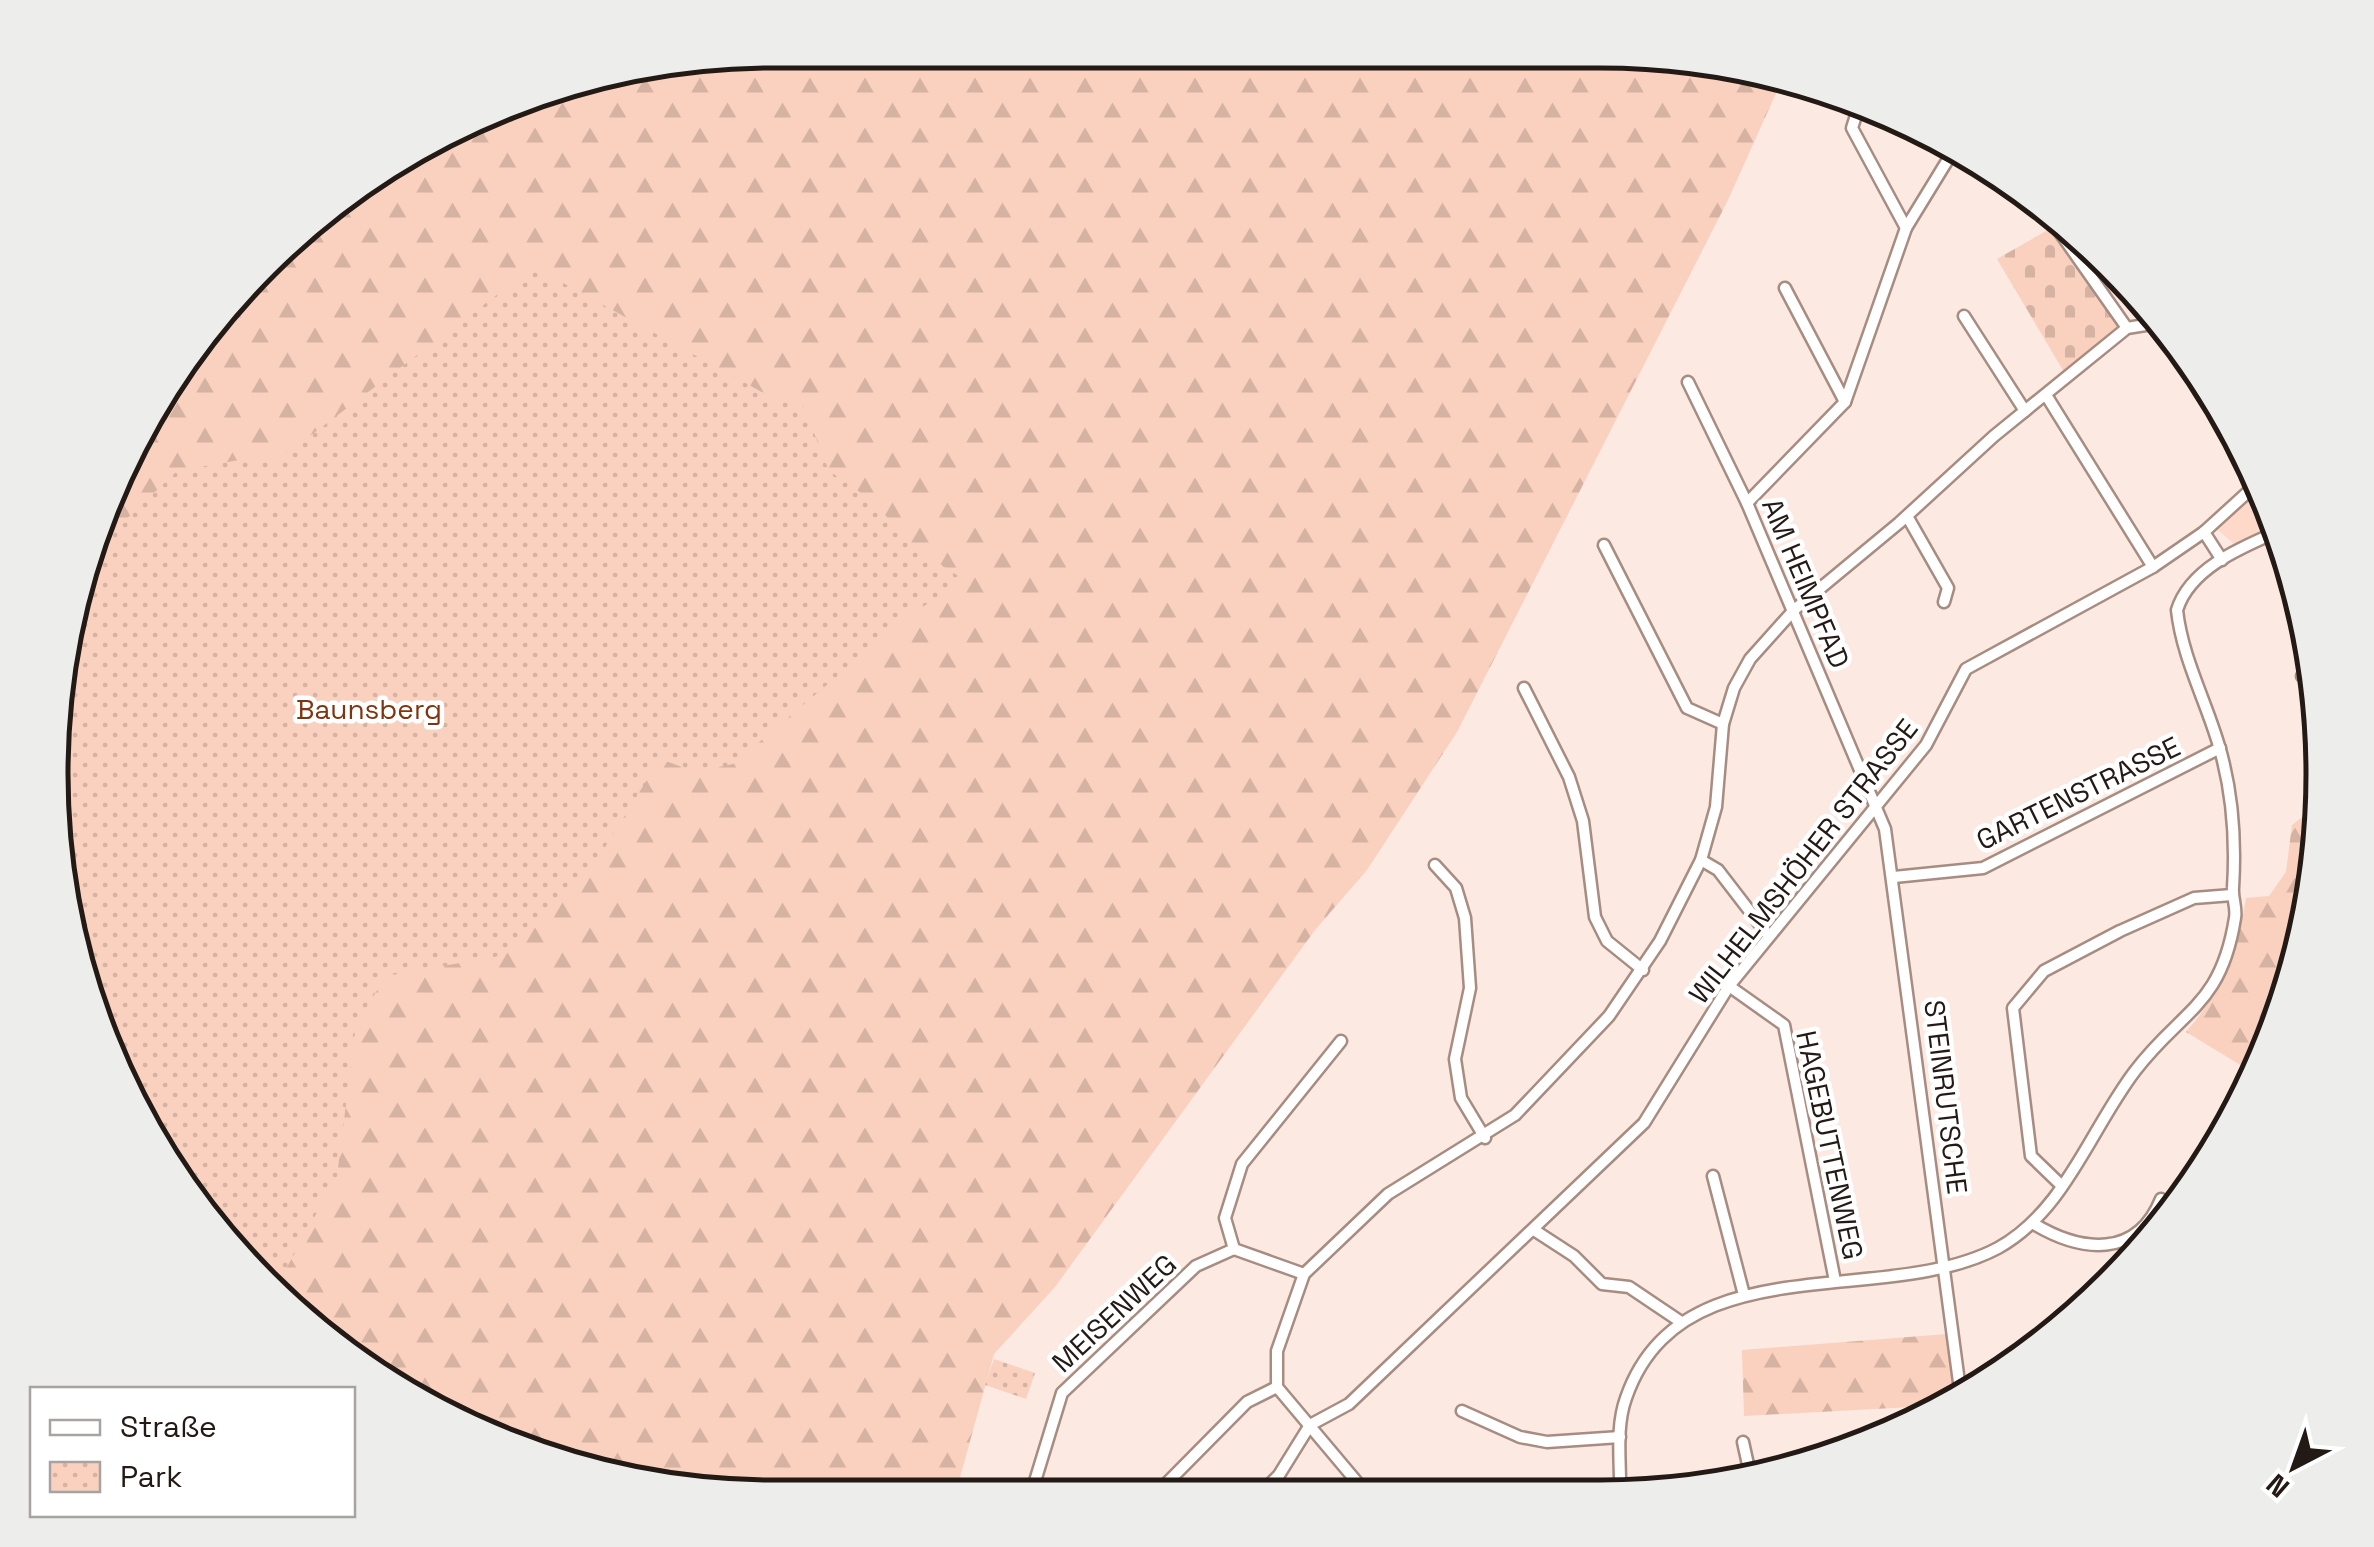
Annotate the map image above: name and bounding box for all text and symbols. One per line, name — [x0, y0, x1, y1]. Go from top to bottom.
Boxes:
street label: AM HEIMPFAD — [1754, 493, 1858, 673]
park label: Baunsberg — [296, 691, 442, 727]
street label: WILHELMSHÖHER STRASSE — [1681, 711, 1925, 1011]
street label: GARTENSTRASSE — [1970, 728, 2186, 858]
street label: STEINRUTSCHE — [1916, 998, 1976, 1196]
street label: HAGEBUTTENWEG — [1788, 1027, 1872, 1263]
street label: MEISENWEG — [1044, 1246, 1184, 1380]
legend — [30, 1387, 355, 1517]
text: Straße — [120, 1407, 217, 1446]
north arrow — [2244, 1417, 2344, 1517]
text: Park — [120, 1457, 182, 1496]
text: N — [2259, 1466, 2296, 1506]

